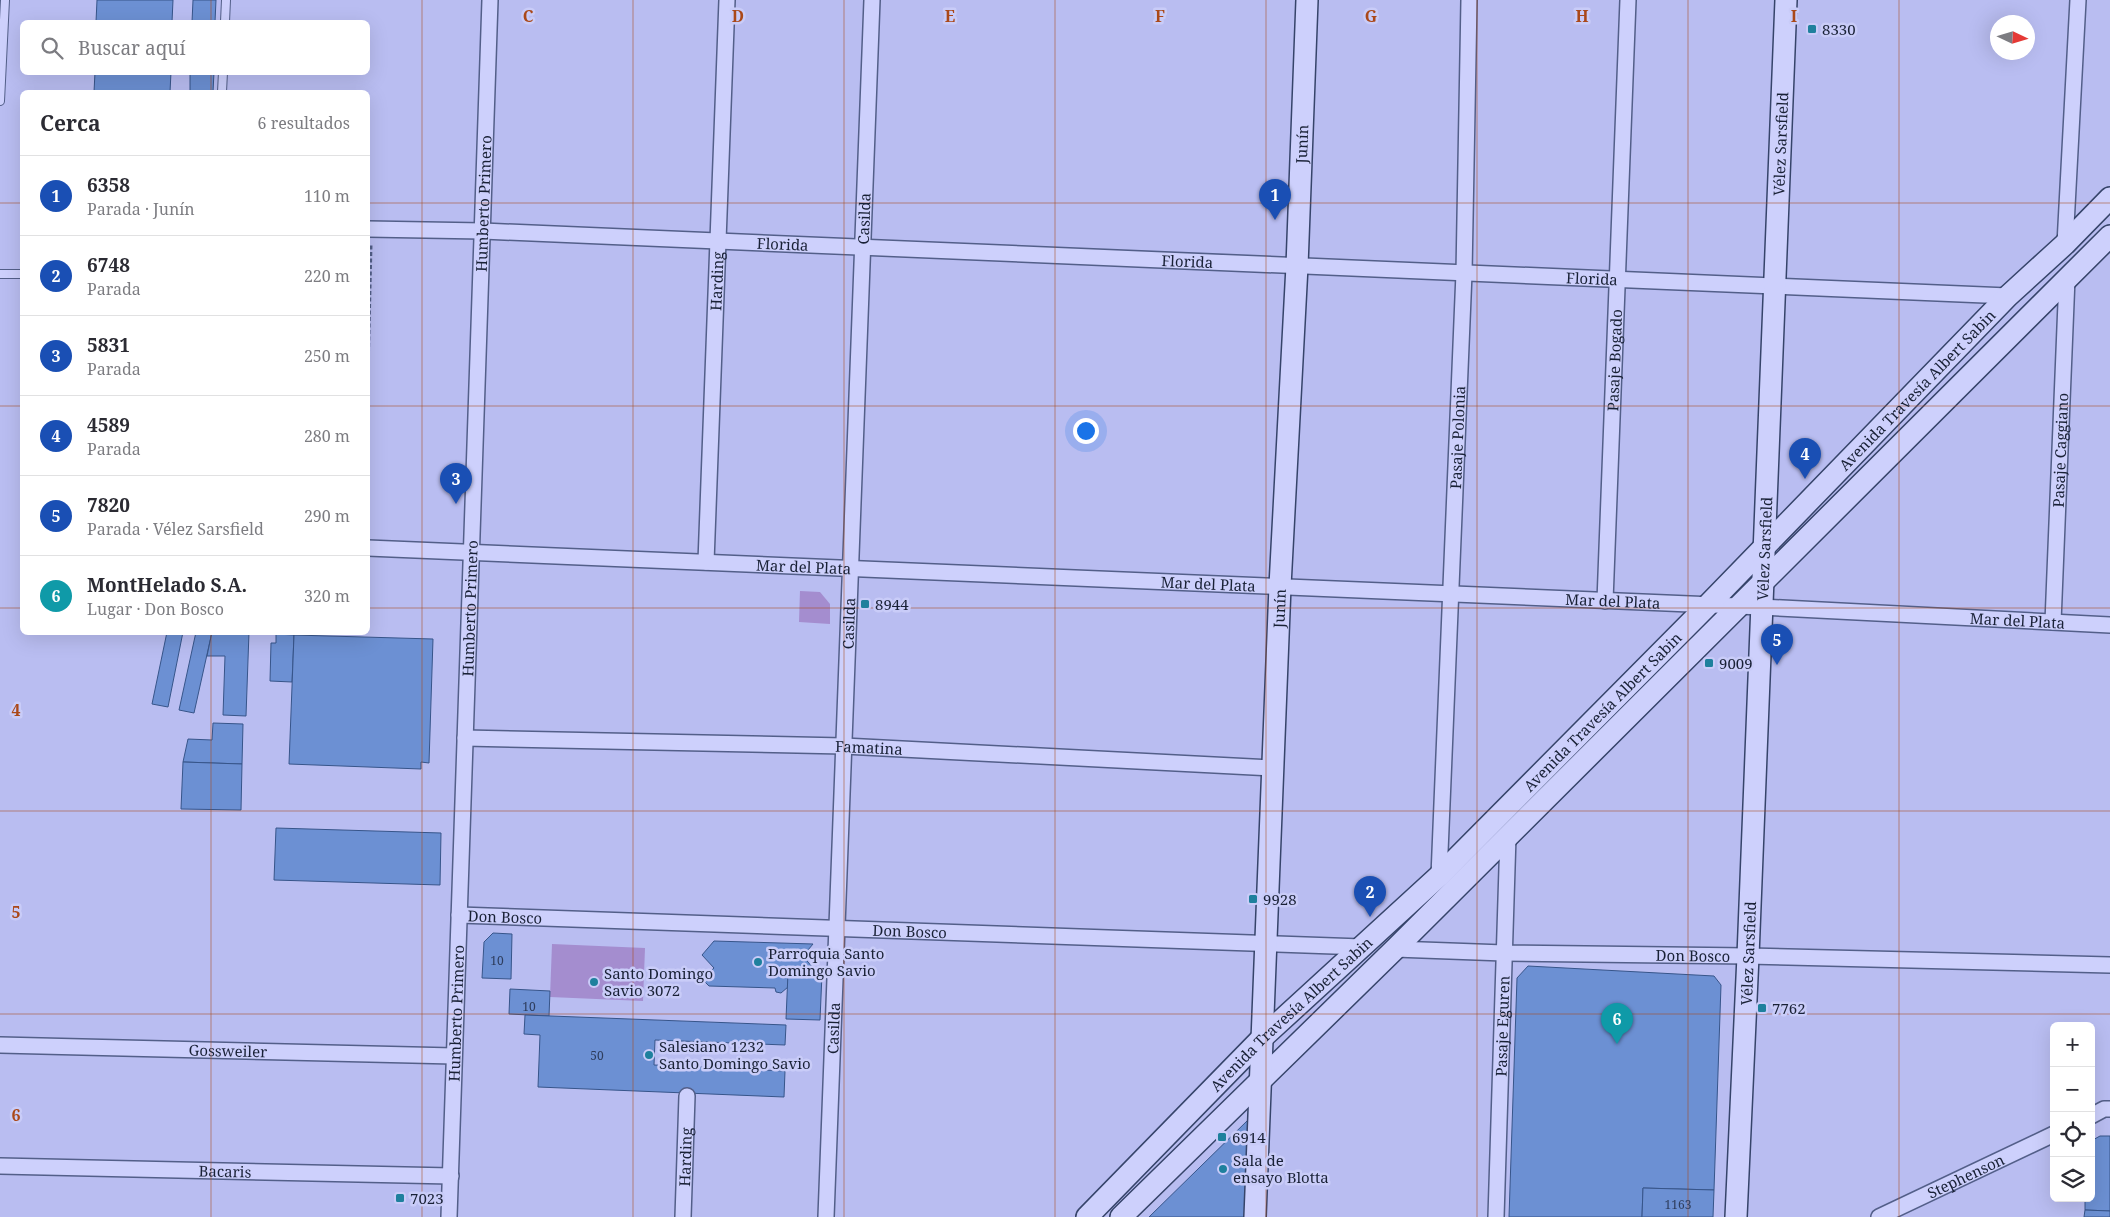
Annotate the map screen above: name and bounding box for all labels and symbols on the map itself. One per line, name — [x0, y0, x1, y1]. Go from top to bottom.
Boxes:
text: C — [523, 5, 534, 27]
text: D — [732, 5, 744, 27]
text: E — [945, 5, 955, 27]
text: F — [1155, 5, 1165, 27]
text: G — [1365, 5, 1377, 27]
text: H — [1575, 5, 1589, 27]
text: I — [1791, 5, 1797, 27]
north arrow — [1990, 15, 2035, 60]
place label: 8330 — [1822, 19, 1856, 39]
marker: 8330 — [1806, 23, 1818, 35]
street label: Vélez Sarsfield — [1768, 92, 1792, 196]
street label: Junín — [1291, 124, 1312, 165]
street label: Humberto Primero — [471, 135, 495, 272]
pin: 1 — [1259, 179, 1291, 220]
street label: Casilda — [853, 193, 875, 245]
street label: Florida — [756, 233, 809, 255]
street label: Florida — [1161, 250, 1214, 272]
street label: Harding — [705, 251, 728, 311]
street label: Florida — [1566, 267, 1618, 289]
street label: Avenida Travesía Albert Sabin — [1834, 305, 2000, 475]
street label: Pasaje Bogado — [1602, 309, 1626, 412]
street label: Pasaje Polonia — [1445, 385, 1469, 489]
street label: Pasaje Caggiano — [2048, 392, 2072, 508]
your location — [1073, 418, 1099, 444]
pin: 4 — [1789, 438, 1821, 479]
pin: 3 — [440, 463, 472, 504]
street label: Vélez Sarsfield — [1752, 496, 1776, 601]
street label: Humberto Primero — [457, 540, 482, 677]
street label: Mar del Plata — [756, 554, 852, 578]
street label: Mar del Plata — [1160, 572, 1256, 596]
street label: Junín — [1268, 588, 1290, 629]
street label: Mar del Plata — [1565, 589, 1661, 613]
place label: 8944 — [875, 594, 909, 614]
street label: Casilda — [837, 597, 859, 650]
marker: 8944 — [859, 598, 871, 610]
street label: Mar del Plata — [1969, 608, 2065, 633]
pin: 5 — [1761, 624, 1793, 665]
street label: Avenida Travesía Albert Sabin — [1519, 627, 1686, 795]
place label: 9009 — [1719, 653, 1753, 673]
marker: 9009 — [1703, 657, 1715, 669]
text: 4 — [11, 699, 21, 721]
street label: Famatina — [835, 736, 903, 759]
pin: 2 — [1354, 876, 1386, 917]
place label: 9928 — [1263, 889, 1297, 909]
marker: 9928 — [1247, 893, 1259, 905]
text: 5 — [11, 901, 21, 923]
street label: Vélez Sarsfield — [1736, 901, 1760, 1006]
street label: Don Bosco — [467, 905, 543, 928]
street label: Don Bosco — [872, 920, 947, 942]
street label: Avenida Travesía Albert Sabin — [1205, 932, 1377, 1096]
place label: Parroquia Santo Domingo Savio — [768, 943, 884, 980]
street label: Humberto Primero — [444, 944, 468, 1082]
street label: Don Bosco — [1656, 945, 1730, 966]
house number: 10 — [490, 952, 504, 969]
marker: Parroquia Santo Domingo Savio — [752, 956, 764, 968]
place label: Santo Domingo Savio 3072 — [604, 963, 713, 1000]
street label: Pasaje Eguren — [1490, 975, 1514, 1077]
marker: Santo Domingo Savio 3072 — [588, 976, 600, 988]
house number: 10 — [522, 998, 536, 1015]
place label: 7762 — [1772, 998, 1806, 1018]
street label: Casilda — [822, 1002, 844, 1054]
marker: 7762 — [1756, 1002, 1768, 1014]
pin: 6 — [1601, 1003, 1633, 1044]
place label: Salesiano 1232 Santo Domingo Savio — [659, 1036, 811, 1073]
street label: Gossweiler — [188, 1040, 267, 1061]
house number: 50 — [590, 1047, 604, 1064]
marker: Salesiano 1232 Santo Domingo Savio — [643, 1049, 655, 1061]
text: 6 — [11, 1104, 21, 1126]
street label: Harding — [674, 1127, 696, 1187]
place label: 6914 — [1232, 1127, 1266, 1147]
marker: 6914 — [1216, 1131, 1228, 1143]
street label: Stephenson — [1924, 1149, 2008, 1203]
place label: Sala de ensayo Blotta — [1233, 1150, 1329, 1187]
street label: Bacaris — [198, 1160, 252, 1182]
marker: Sala de ensayo Blotta — [1217, 1163, 1229, 1175]
place label: 7023 — [410, 1188, 444, 1208]
marker: 7023 — [394, 1192, 406, 1204]
house number: 1163 — [1665, 1196, 1692, 1213]

